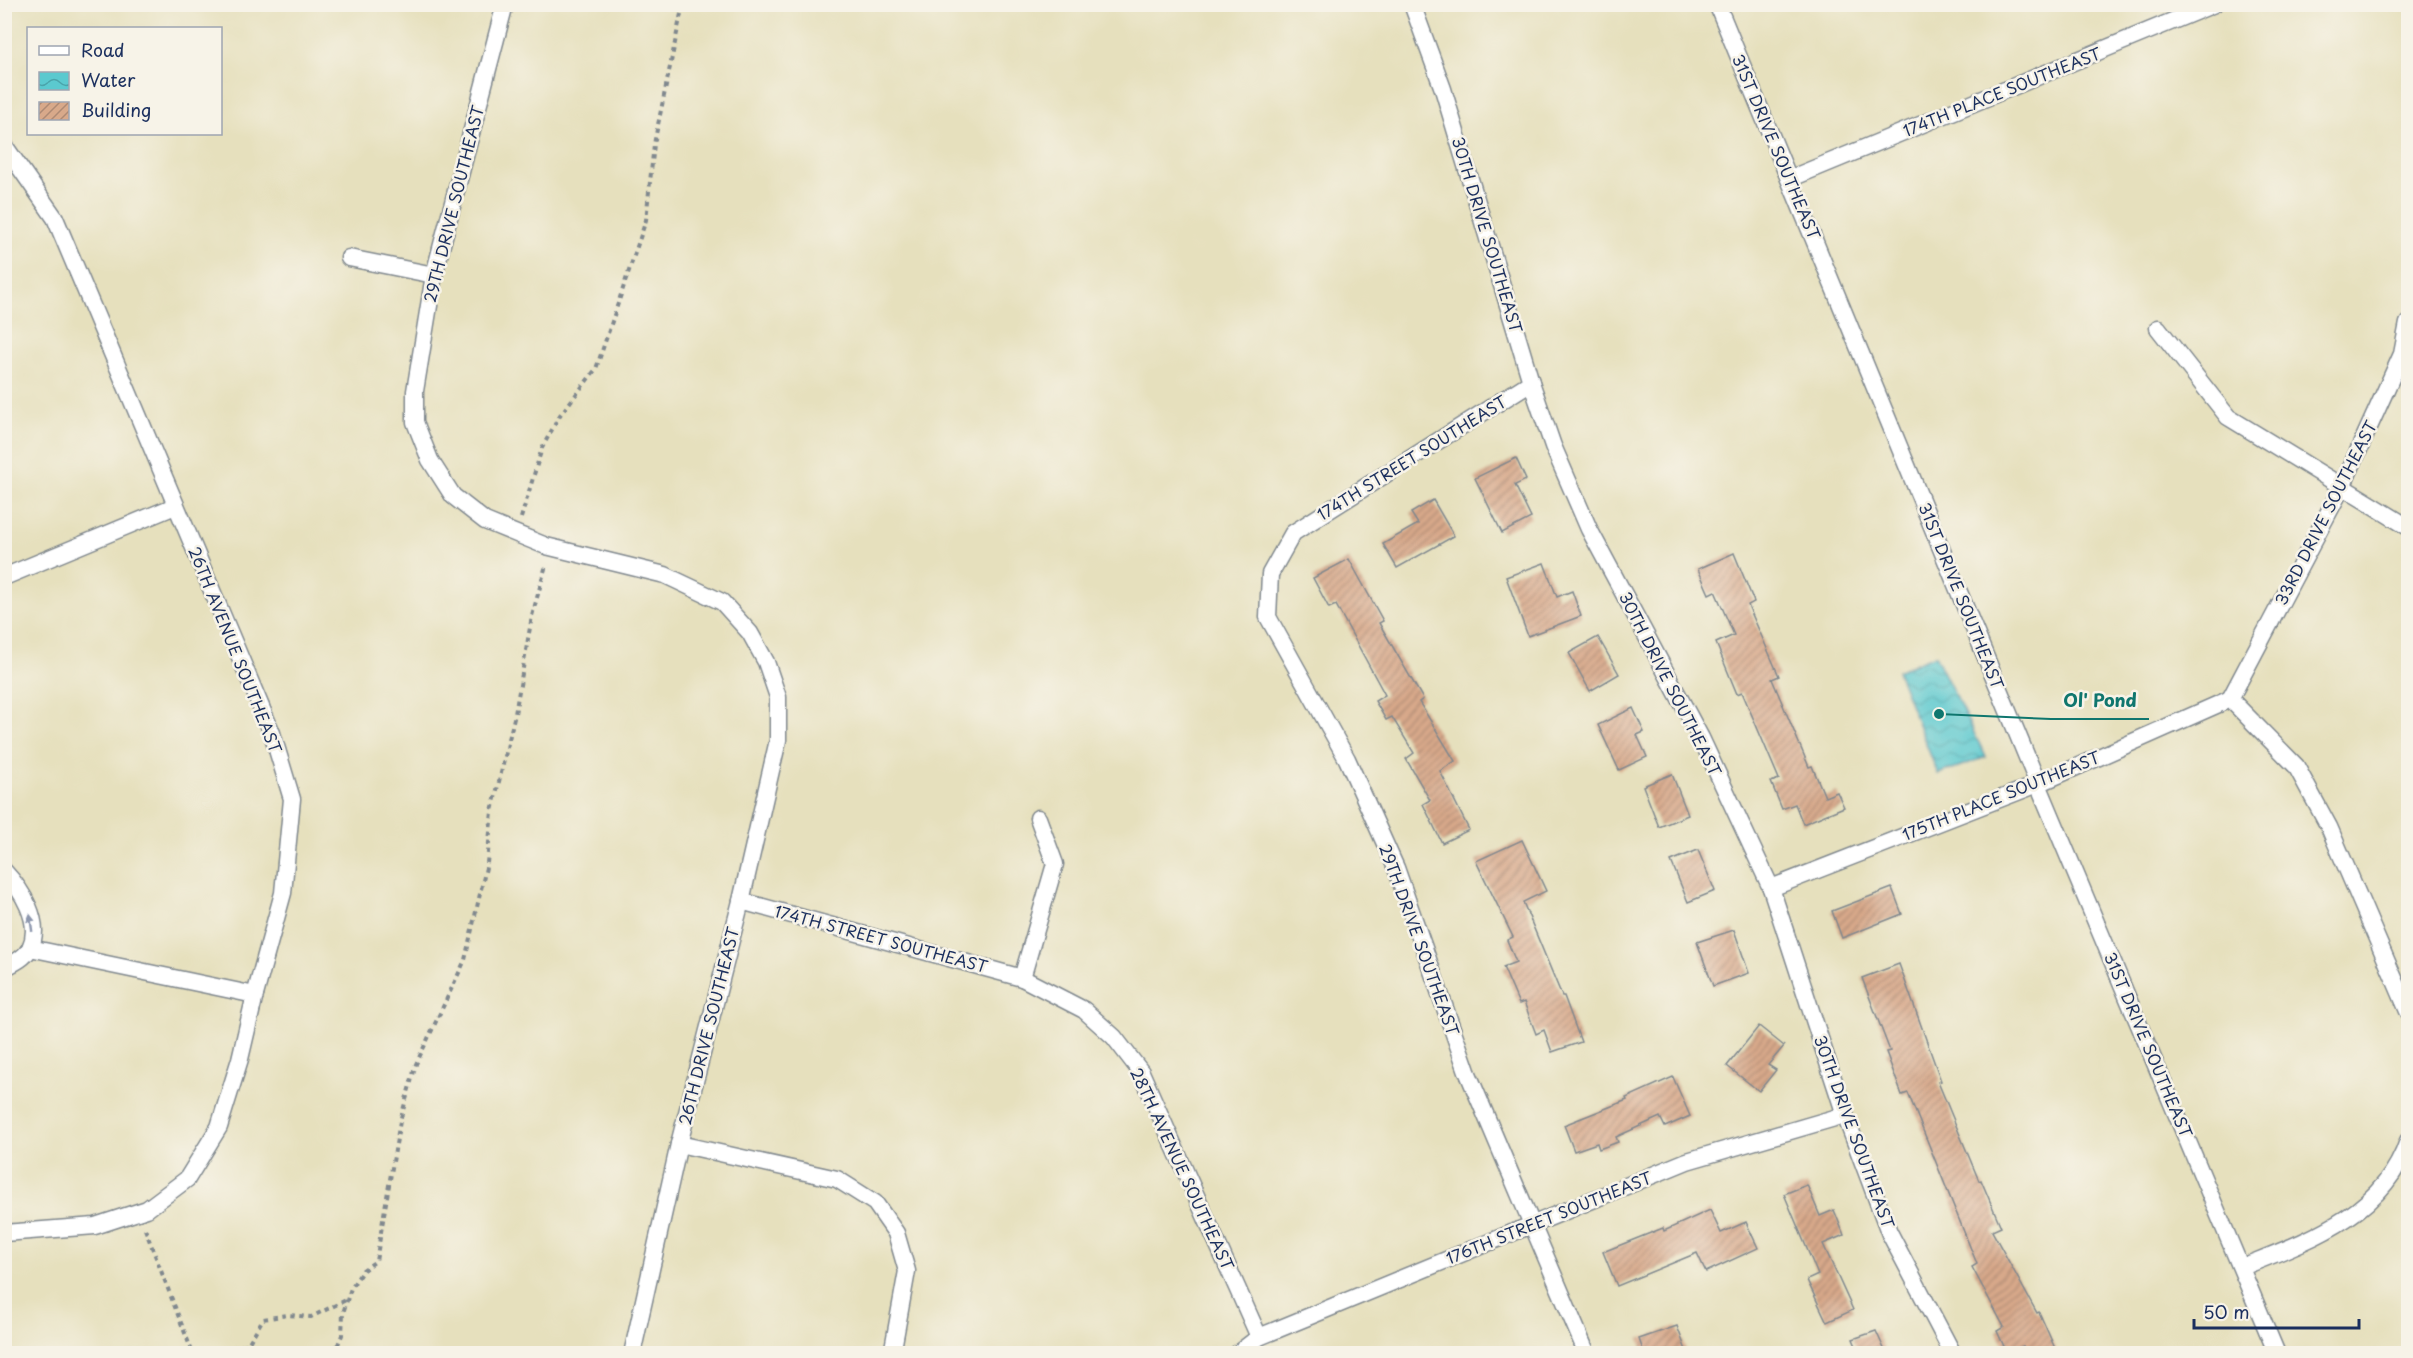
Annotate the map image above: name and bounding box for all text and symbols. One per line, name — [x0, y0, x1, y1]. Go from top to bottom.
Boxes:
legend — [27, 27, 222, 135]
text: Road — [81, 36, 125, 63]
street label: 174TH PLACE SOUTHEAST — [1899, 40, 2104, 142]
street label: 31ST DRIVE SOUTHEAST — [1727, 50, 1827, 243]
text: Water — [81, 66, 136, 93]
text: Building — [81, 96, 151, 123]
street label: 29TH DRIVE SOUTHEAST — [417, 103, 489, 305]
street label: 30TH DRIVE SOUTHEAST — [1447, 134, 1529, 336]
street label: 174TH STREET SOUTHEAST — [1312, 389, 1511, 526]
street label: 33RD DRIVE SOUTHEAST — [2268, 416, 2382, 609]
street label: 31ST DRIVE SOUTHEAST — [1913, 499, 2010, 693]
street label: 26TH AVENUE SOUTHEAST — [183, 543, 288, 757]
street label: 30TH DRIVE SOUTHEAST — [1614, 587, 1728, 780]
callout: Ol' Pond — [2051, 683, 2149, 719]
text: Ol' Pond — [2063, 686, 2137, 713]
street label: 175TH PLACE SOUTHEAST — [1898, 744, 2103, 846]
street label: 29TH DRIVE SOUTHEAST — [1374, 841, 1466, 1039]
street label: 174TH STREET SOUTHEAST — [772, 898, 990, 978]
one-way arrow — [27, 913, 36, 932]
street label: 26TH DRIVE SOUTHEAST — [672, 924, 744, 1127]
street label: 31ST DRIVE SOUTHEAST — [2099, 948, 2199, 1141]
street label: 30TH DRIVE SOUTHEAST — [1809, 1032, 1901, 1232]
street label: 28TH AVENUE SOUTHEAST — [1125, 1063, 1240, 1274]
street label: 176TH STREET SOUTHEAST — [1442, 1165, 1655, 1269]
scale bar — [2194, 1292, 2359, 1330]
text: 50 m — [2203, 1298, 2250, 1325]

